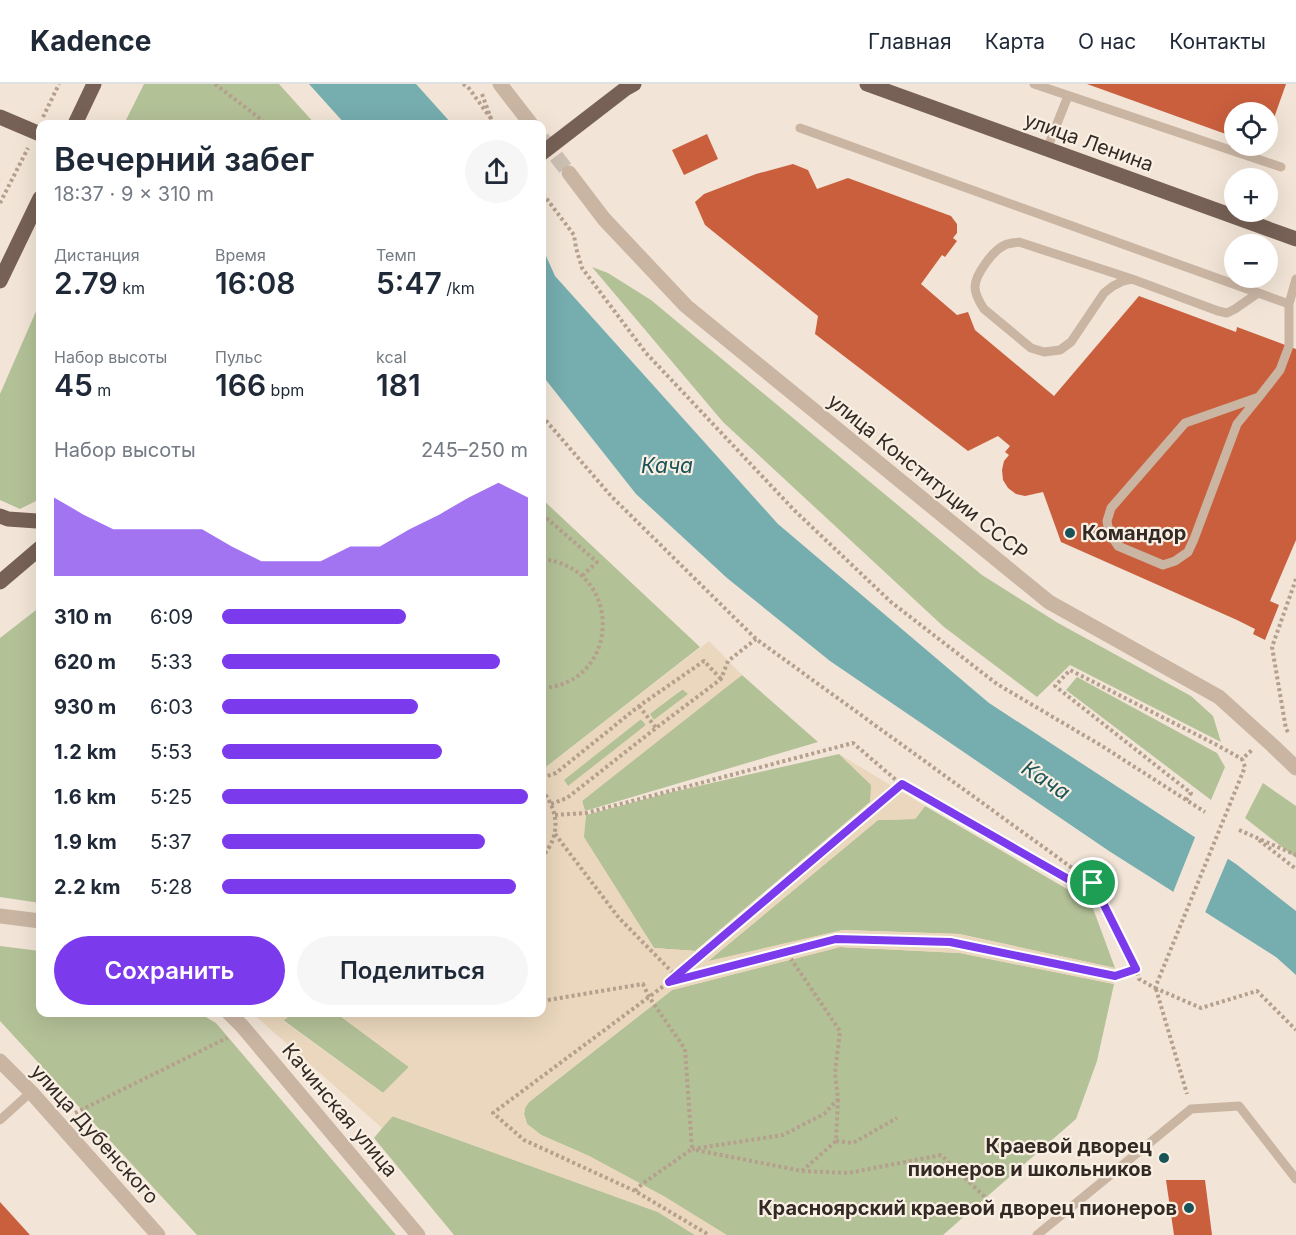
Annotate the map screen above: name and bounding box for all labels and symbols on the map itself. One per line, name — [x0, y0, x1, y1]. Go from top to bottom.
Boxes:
street label: улица Ленина — [1021, 108, 1157, 176]
street label: улица Конституции СССР — [823, 389, 1033, 565]
water label: Кача — [641, 453, 693, 478]
place label: Командор — [1082, 521, 1186, 545]
marker: Командор — [1063, 526, 1077, 540]
water label: Кача — [1017, 755, 1075, 805]
pin — [1067, 857, 1118, 908]
street label: Качинская улица — [277, 1038, 403, 1182]
street label: улица Дубенского — [26, 1059, 164, 1209]
place label: Краевой дворец пионеров и школьников — [908, 1134, 1152, 1181]
marker: Краевой дворец пионеров и школьников — [1157, 1151, 1171, 1165]
place label: Красноярский краевой дворец пионеров — [758, 1196, 1177, 1220]
marker: Красноярский краевой дворец пионеров — [1182, 1201, 1196, 1215]

